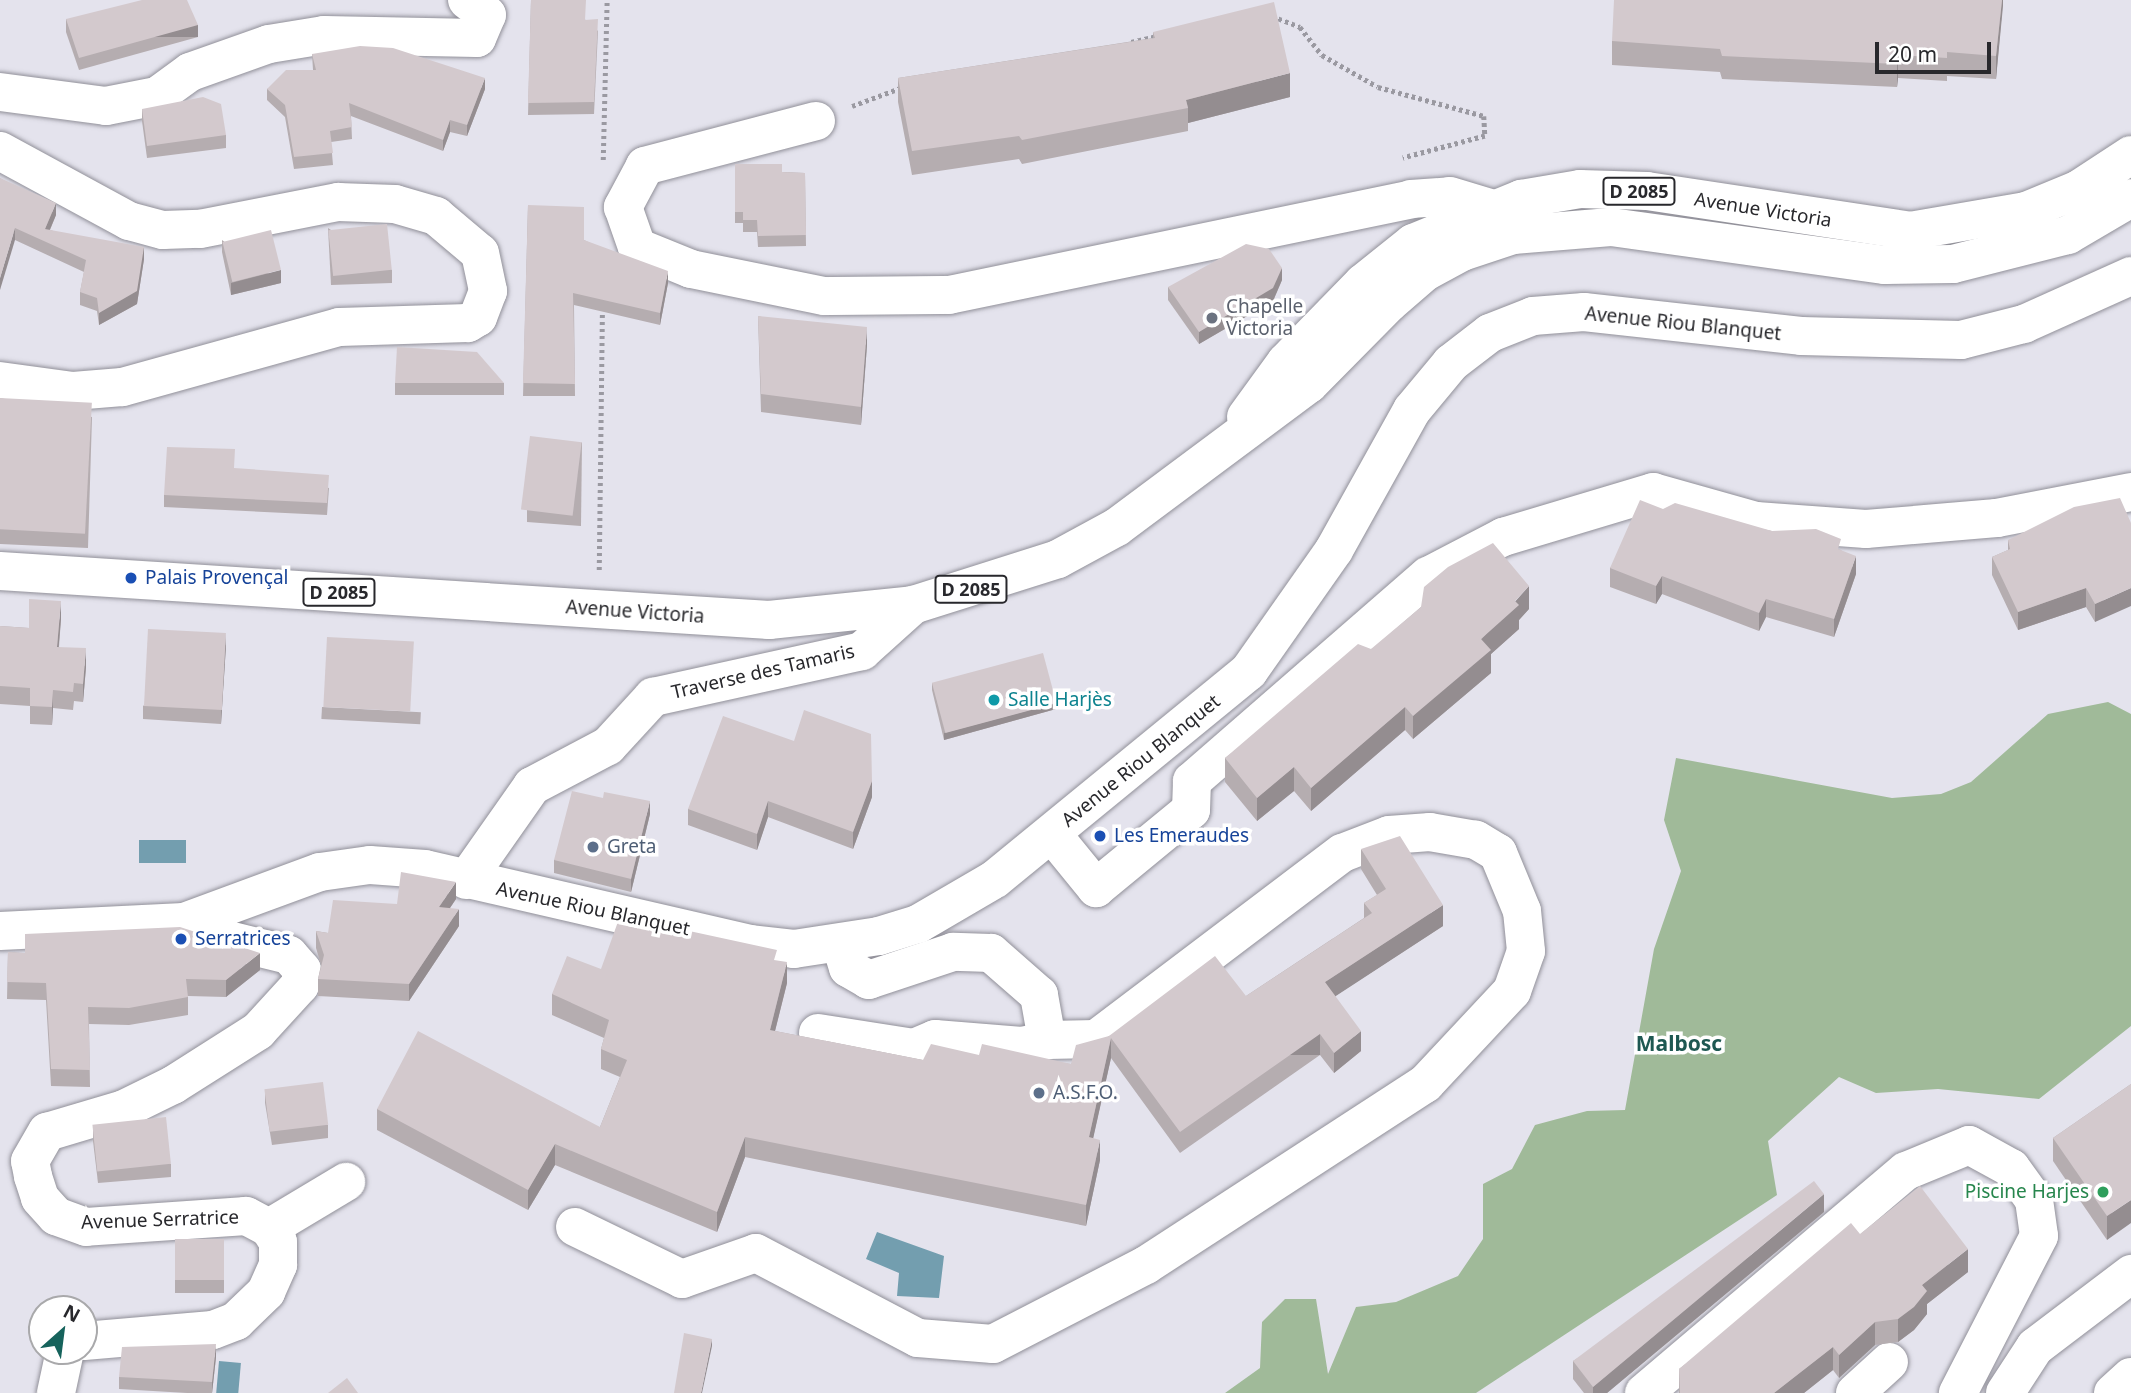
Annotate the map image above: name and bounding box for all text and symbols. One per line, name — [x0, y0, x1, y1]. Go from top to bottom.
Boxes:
scale bar — [1879, 28, 1994, 72]
text: 20 m — [1888, 40, 1937, 68]
road number: D 2085 — [1602, 176, 1676, 206]
street label: Avenue Victoria — [1693, 188, 1833, 232]
place label: Chapelle Victoria — [1226, 296, 1303, 340]
street label: Avenue Riou Blanquet — [1584, 302, 1782, 346]
marker: Chapelle Victoria — [1204, 310, 1220, 326]
place label: Palais Provençal — [145, 567, 289, 589]
marker: Palais Provençal — [123, 570, 139, 586]
road number: D 2085 — [934, 574, 1008, 604]
road number: D 2085 — [302, 578, 376, 606]
street label: Avenue Victoria — [565, 596, 705, 628]
street label: Traverse des Tamaris — [669, 640, 857, 704]
place label: Salle Harjès — [1008, 689, 1112, 711]
street label: Avenue Riou Blanquet — [1057, 690, 1225, 832]
marker: Salle Harjès — [986, 692, 1002, 708]
place label: Les Emeraudes — [1114, 825, 1249, 847]
marker: Les Emeraudes — [1092, 828, 1108, 844]
place label: Greta — [607, 836, 657, 858]
marker: Greta — [585, 839, 601, 855]
street label: Avenue Riou Blanquet — [494, 877, 692, 941]
place label: Serratrices — [195, 928, 291, 950]
marker: Serratrices — [173, 931, 189, 947]
district label: Malbosc — [1636, 1030, 1722, 1056]
place label: A.S.F.O. — [1053, 1082, 1118, 1104]
marker: A.S.F.O. — [1031, 1085, 1047, 1101]
place label: Piscine Harjes — [1965, 1181, 2089, 1203]
marker: Piscine Harjes — [2095, 1184, 2111, 1200]
street label: Avenue Serratrice — [81, 1206, 239, 1234]
north arrow — [28, 1295, 98, 1365]
text: N — [59, 1298, 85, 1328]

